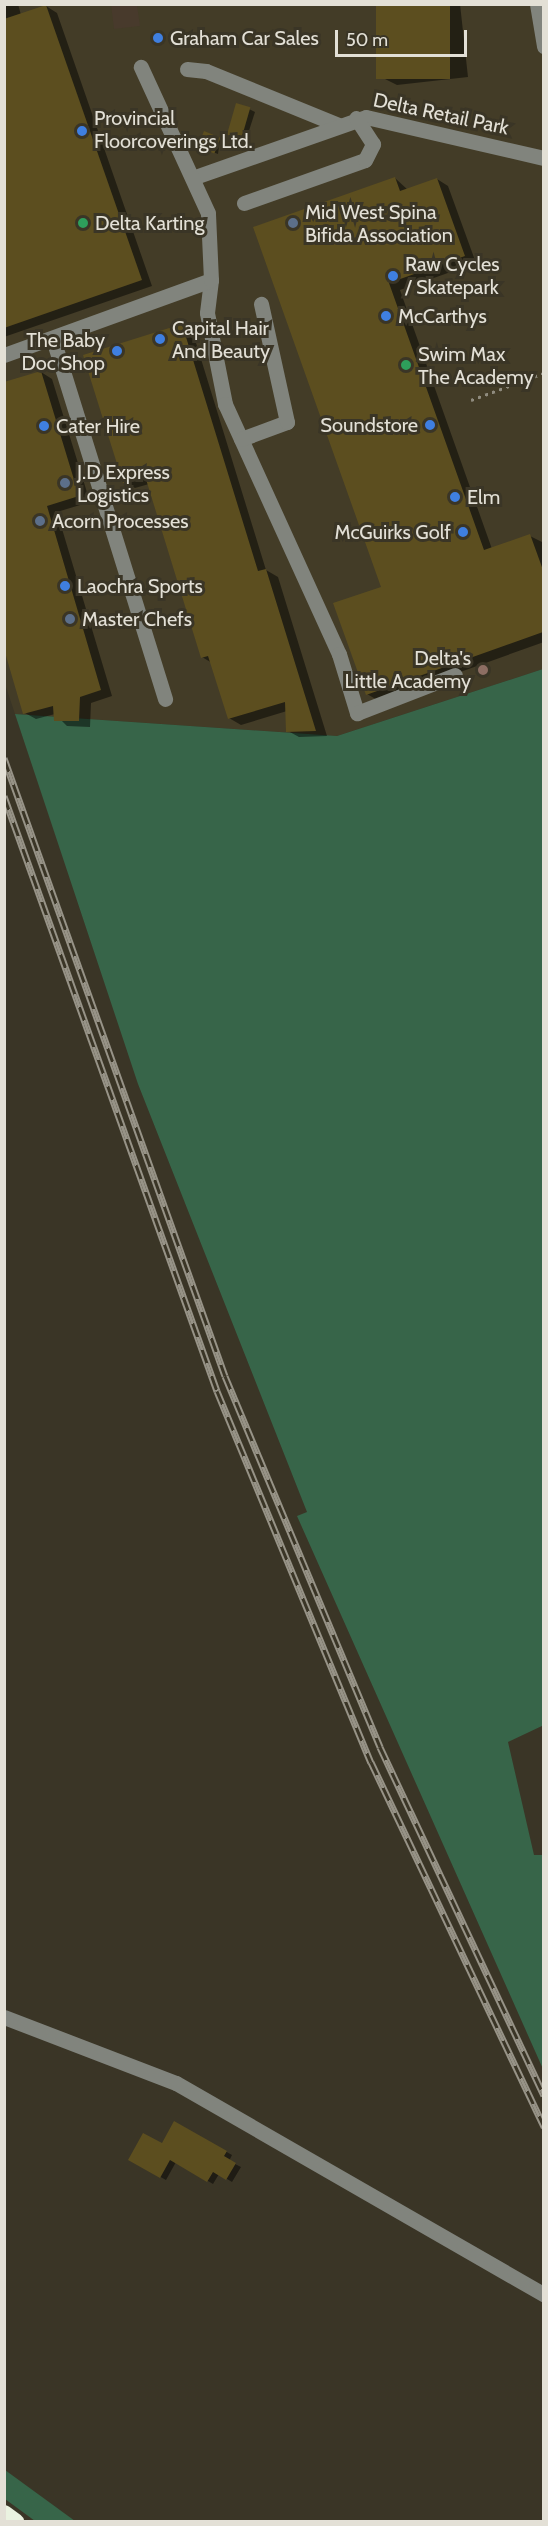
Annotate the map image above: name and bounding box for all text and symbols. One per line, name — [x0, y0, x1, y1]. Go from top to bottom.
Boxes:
scale bar — [338, 18, 470, 56]
place label: Graham Car Sales — [170, 26, 319, 50]
text: 50 m — [346, 29, 388, 51]
marker: Graham Car Sales — [151, 31, 165, 45]
street label: Delta Retail Park — [371, 88, 511, 140]
place label: Provincial Floorcoverings Ltd. — [94, 107, 253, 154]
marker: Provincial Floorcoverings Ltd. — [75, 124, 89, 138]
place label: Mid West Spina Bifida Association — [305, 200, 453, 247]
place label: Delta Karting — [95, 211, 204, 235]
marker: Delta Karting — [76, 216, 90, 230]
marker: Mid West Spina Bifida Association — [286, 216, 300, 230]
place label: Raw Cycles / Skatepark — [405, 252, 500, 299]
marker: Raw Cycles / Skatepark — [386, 269, 400, 283]
place label: McCarthys — [398, 304, 487, 328]
marker: McCarthys — [379, 309, 393, 323]
place label: Capital Hair And Beauty — [172, 316, 270, 363]
place label: The Baby Doc Shop — [21, 328, 105, 375]
marker: Capital Hair And Beauty — [153, 332, 167, 346]
place label: Swim Max The Academy — [418, 342, 534, 389]
marker: The Baby Doc Shop — [110, 344, 124, 358]
marker: Swim Max The Academy — [399, 358, 413, 372]
place label: Soundstore — [320, 413, 418, 437]
place label: Cater Hire — [56, 414, 140, 438]
marker: Soundstore — [423, 418, 437, 432]
marker: Cater Hire — [37, 419, 51, 433]
place label: J.D Express Logistics — [77, 460, 170, 507]
marker: J.D Express Logistics — [58, 476, 72, 490]
place label: Elm — [467, 485, 500, 509]
marker: Elm — [448, 490, 462, 504]
place label: Acorn Processes — [52, 509, 189, 533]
marker: Acorn Processes — [33, 514, 47, 528]
place label: McGuirks Golf — [334, 520, 451, 544]
marker: McGuirks Golf — [456, 525, 470, 539]
place label: Laochra Sports — [77, 574, 203, 598]
marker: Laochra Sports — [58, 579, 72, 593]
place label: Master Chefs — [82, 607, 192, 631]
marker: Master Chefs — [63, 612, 77, 626]
place label: Delta's Little Academy — [344, 646, 471, 693]
marker: Delta's Little Academy — [476, 663, 490, 677]

